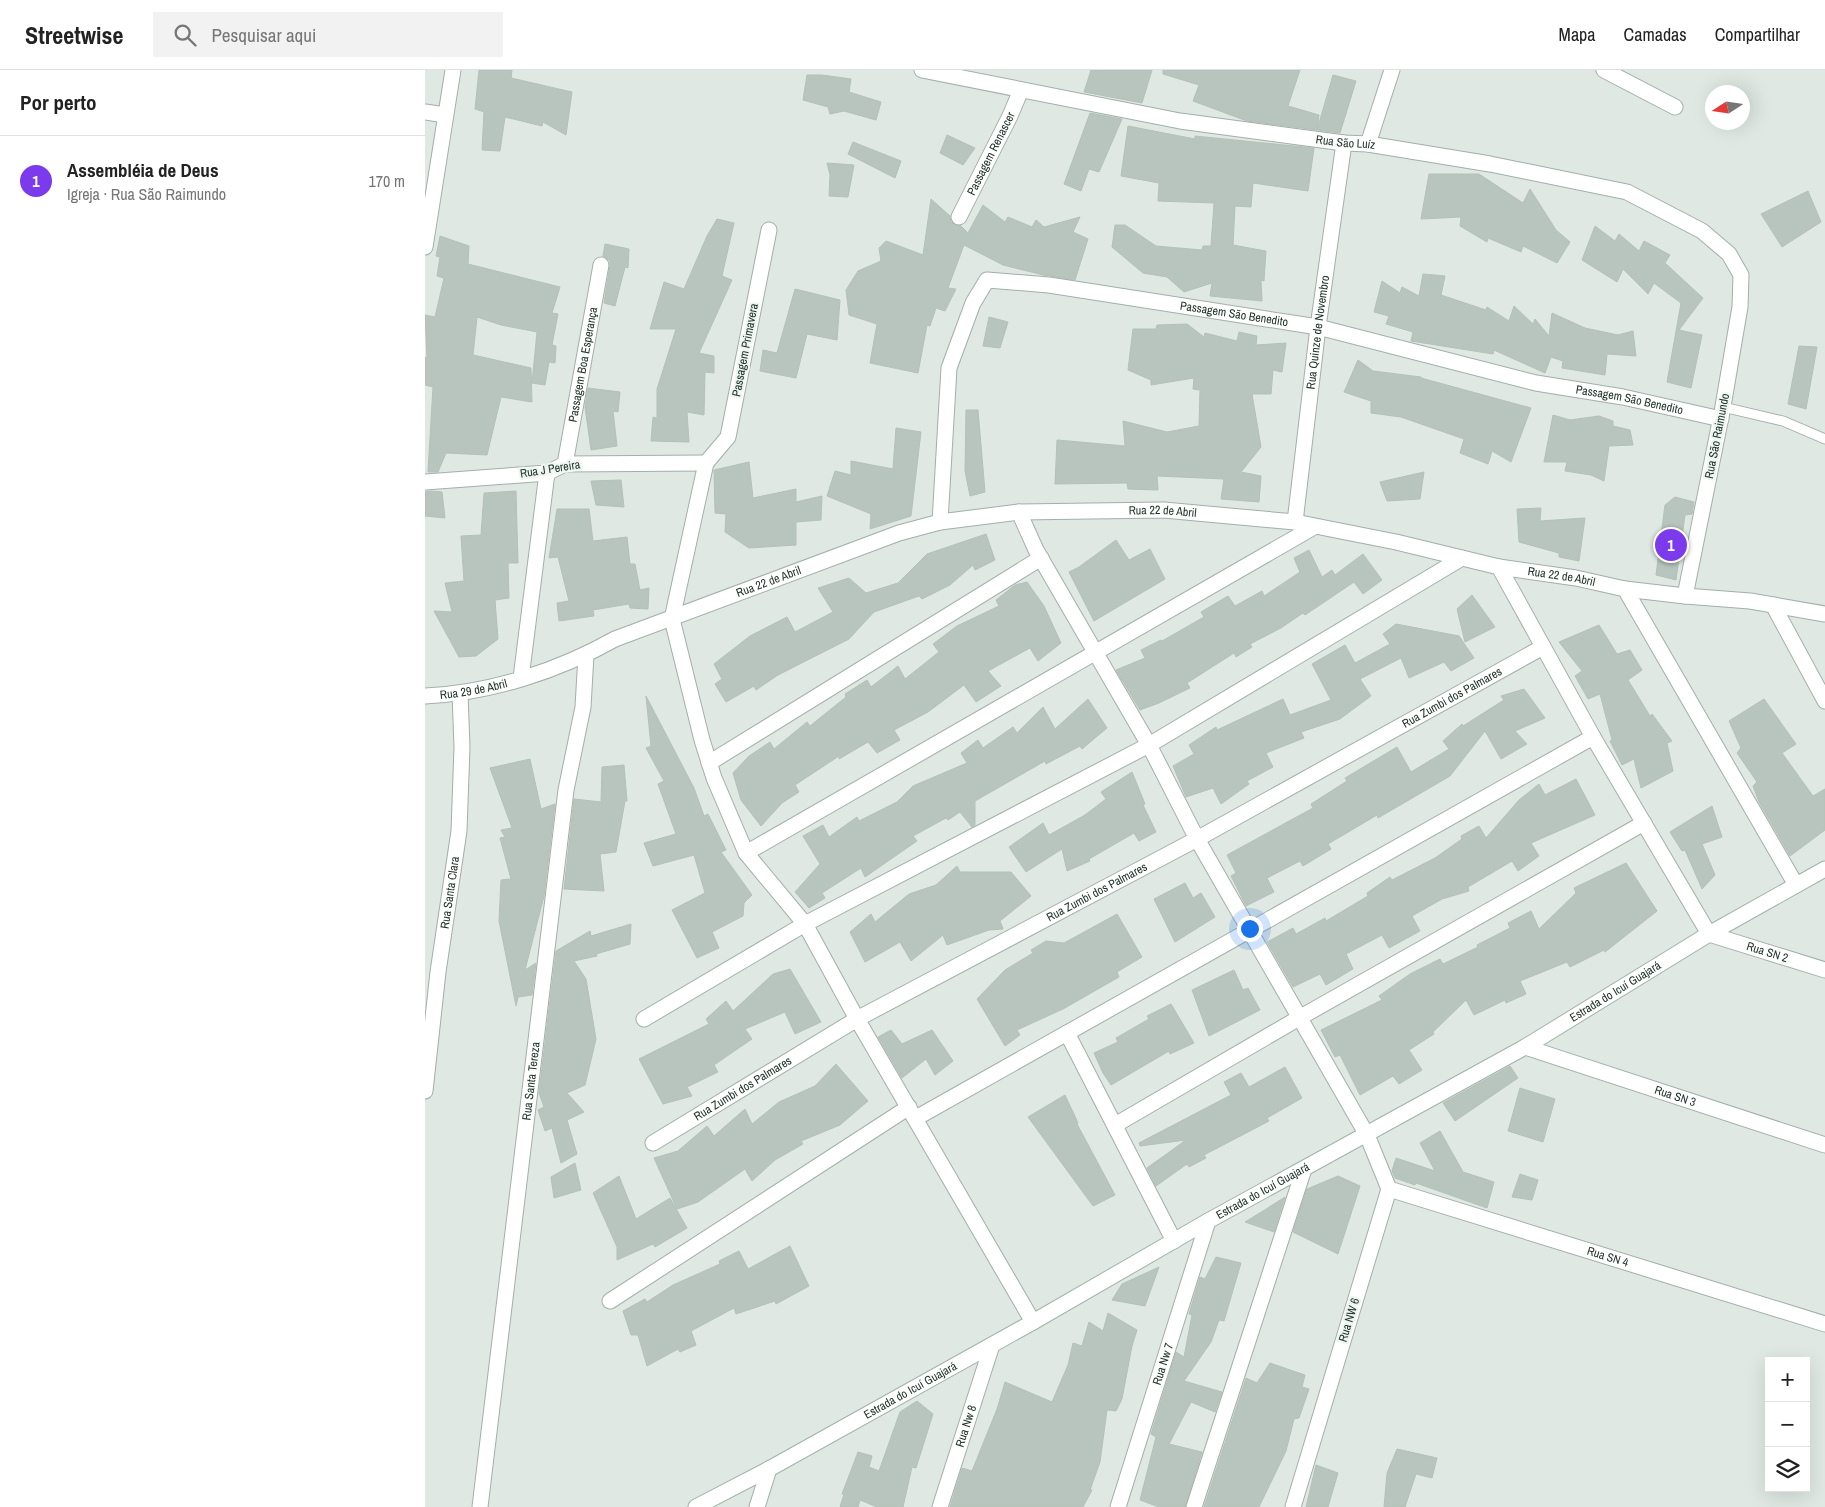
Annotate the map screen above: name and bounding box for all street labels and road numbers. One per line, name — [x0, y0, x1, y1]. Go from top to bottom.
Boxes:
street label: Passagem Renascer — [963, 109, 1019, 198]
street label: Rua São Luíz — [1315, 131, 1377, 153]
street label: Rua Quinze de Novembro — [1303, 274, 1333, 390]
street label: Passagem São Benedito — [1179, 298, 1289, 330]
street label: Passagem Primavera — [728, 302, 762, 398]
street label: Passagem Boa Esperança — [565, 305, 601, 423]
street label: Passagem São Benedito — [1575, 382, 1685, 418]
street label: Rua São Raimundo — [1701, 392, 1733, 480]
street label: Rua J Pereira — [519, 456, 582, 482]
street label: Rua 22 de Abril — [1129, 502, 1197, 521]
street label: Rua 22 de Abril — [734, 562, 803, 601]
street label: Rua 22 de Abril — [1527, 563, 1597, 590]
street label: Rua Zumbi dos Palmares — [1399, 663, 1505, 732]
street label: Rua 29 de Abril — [439, 675, 509, 703]
street label: Rua Santa Clara — [437, 855, 463, 930]
street label: Rua Zumbi dos Palmares — [1044, 859, 1150, 925]
street label: Rua SN 2 — [1745, 938, 1790, 966]
street label: Estrada do Icuí Guajará — [1567, 957, 1664, 1026]
street label: Rua Santa Tereza — [518, 1040, 544, 1121]
street label: Rua Zumbi dos Palmares — [691, 1053, 795, 1124]
street label: Rua SN 3 — [1652, 1082, 1698, 1110]
street label: Estrada do Icuí Guajará — [1213, 1159, 1313, 1223]
street label: Rua SN 4 — [1585, 1243, 1631, 1271]
street label: Rua NW 6 — [1335, 1296, 1363, 1344]
street label: Rua Nw 7 — [1149, 1340, 1177, 1387]
street label: Estrada do Icuí Guajará — [861, 1358, 960, 1423]
street label: Rua Nw 8 — [952, 1403, 980, 1449]

